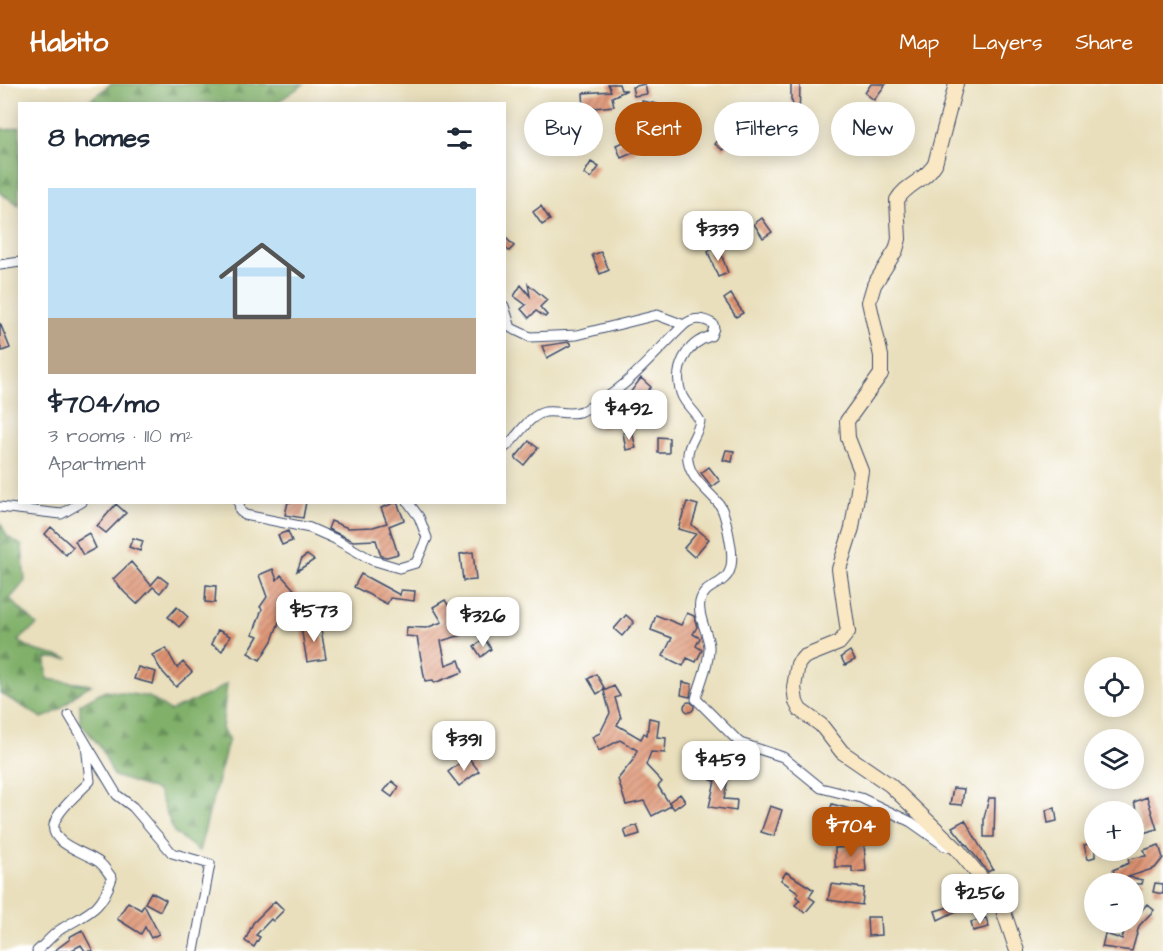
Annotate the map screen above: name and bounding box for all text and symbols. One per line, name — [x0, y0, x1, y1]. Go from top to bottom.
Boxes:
text: Habito — [30, 23, 108, 62]
text: Map — [899, 28, 939, 57]
text: Layers — [972, 28, 1042, 57]
text: Share — [1075, 28, 1133, 57]
chip: Buy — [524, 102, 603, 156]
chip: Rent — [615, 102, 702, 156]
chip: Filters — [714, 102, 819, 156]
chip: New — [831, 102, 915, 156]
text: 8 homes — [48, 120, 150, 156]
icon: filters — [443, 122, 476, 155]
pin: $339 — [682, 211, 754, 262]
text: $339 — [697, 216, 739, 244]
icon: home — [208, 227, 316, 335]
text: $704/mo — [48, 386, 159, 422]
pin: $492 — [593, 390, 665, 441]
text: $492 — [605, 395, 653, 423]
text: 3 rooms · 110 m² — [48, 422, 193, 450]
text: Apartment — [48, 450, 146, 478]
pin: $573 — [278, 592, 350, 643]
text: $573 — [290, 597, 338, 625]
pin: $326 — [447, 597, 519, 648]
text: $326 — [460, 602, 506, 630]
map controls — [1084, 657, 1144, 933]
button: locate — [1084, 657, 1144, 717]
pin: $391 — [428, 721, 500, 772]
text: $391 — [446, 726, 482, 754]
button: layers — [1084, 729, 1144, 789]
pin: $459 — [685, 741, 757, 792]
text: $459 — [696, 746, 746, 774]
button: + — [1084, 801, 1144, 861]
pin: $704 — [815, 807, 887, 858]
text: $704 — [826, 812, 876, 840]
button: − — [1084, 873, 1144, 933]
pin: $256 — [944, 874, 1016, 925]
text: $256 — [955, 879, 1005, 907]

